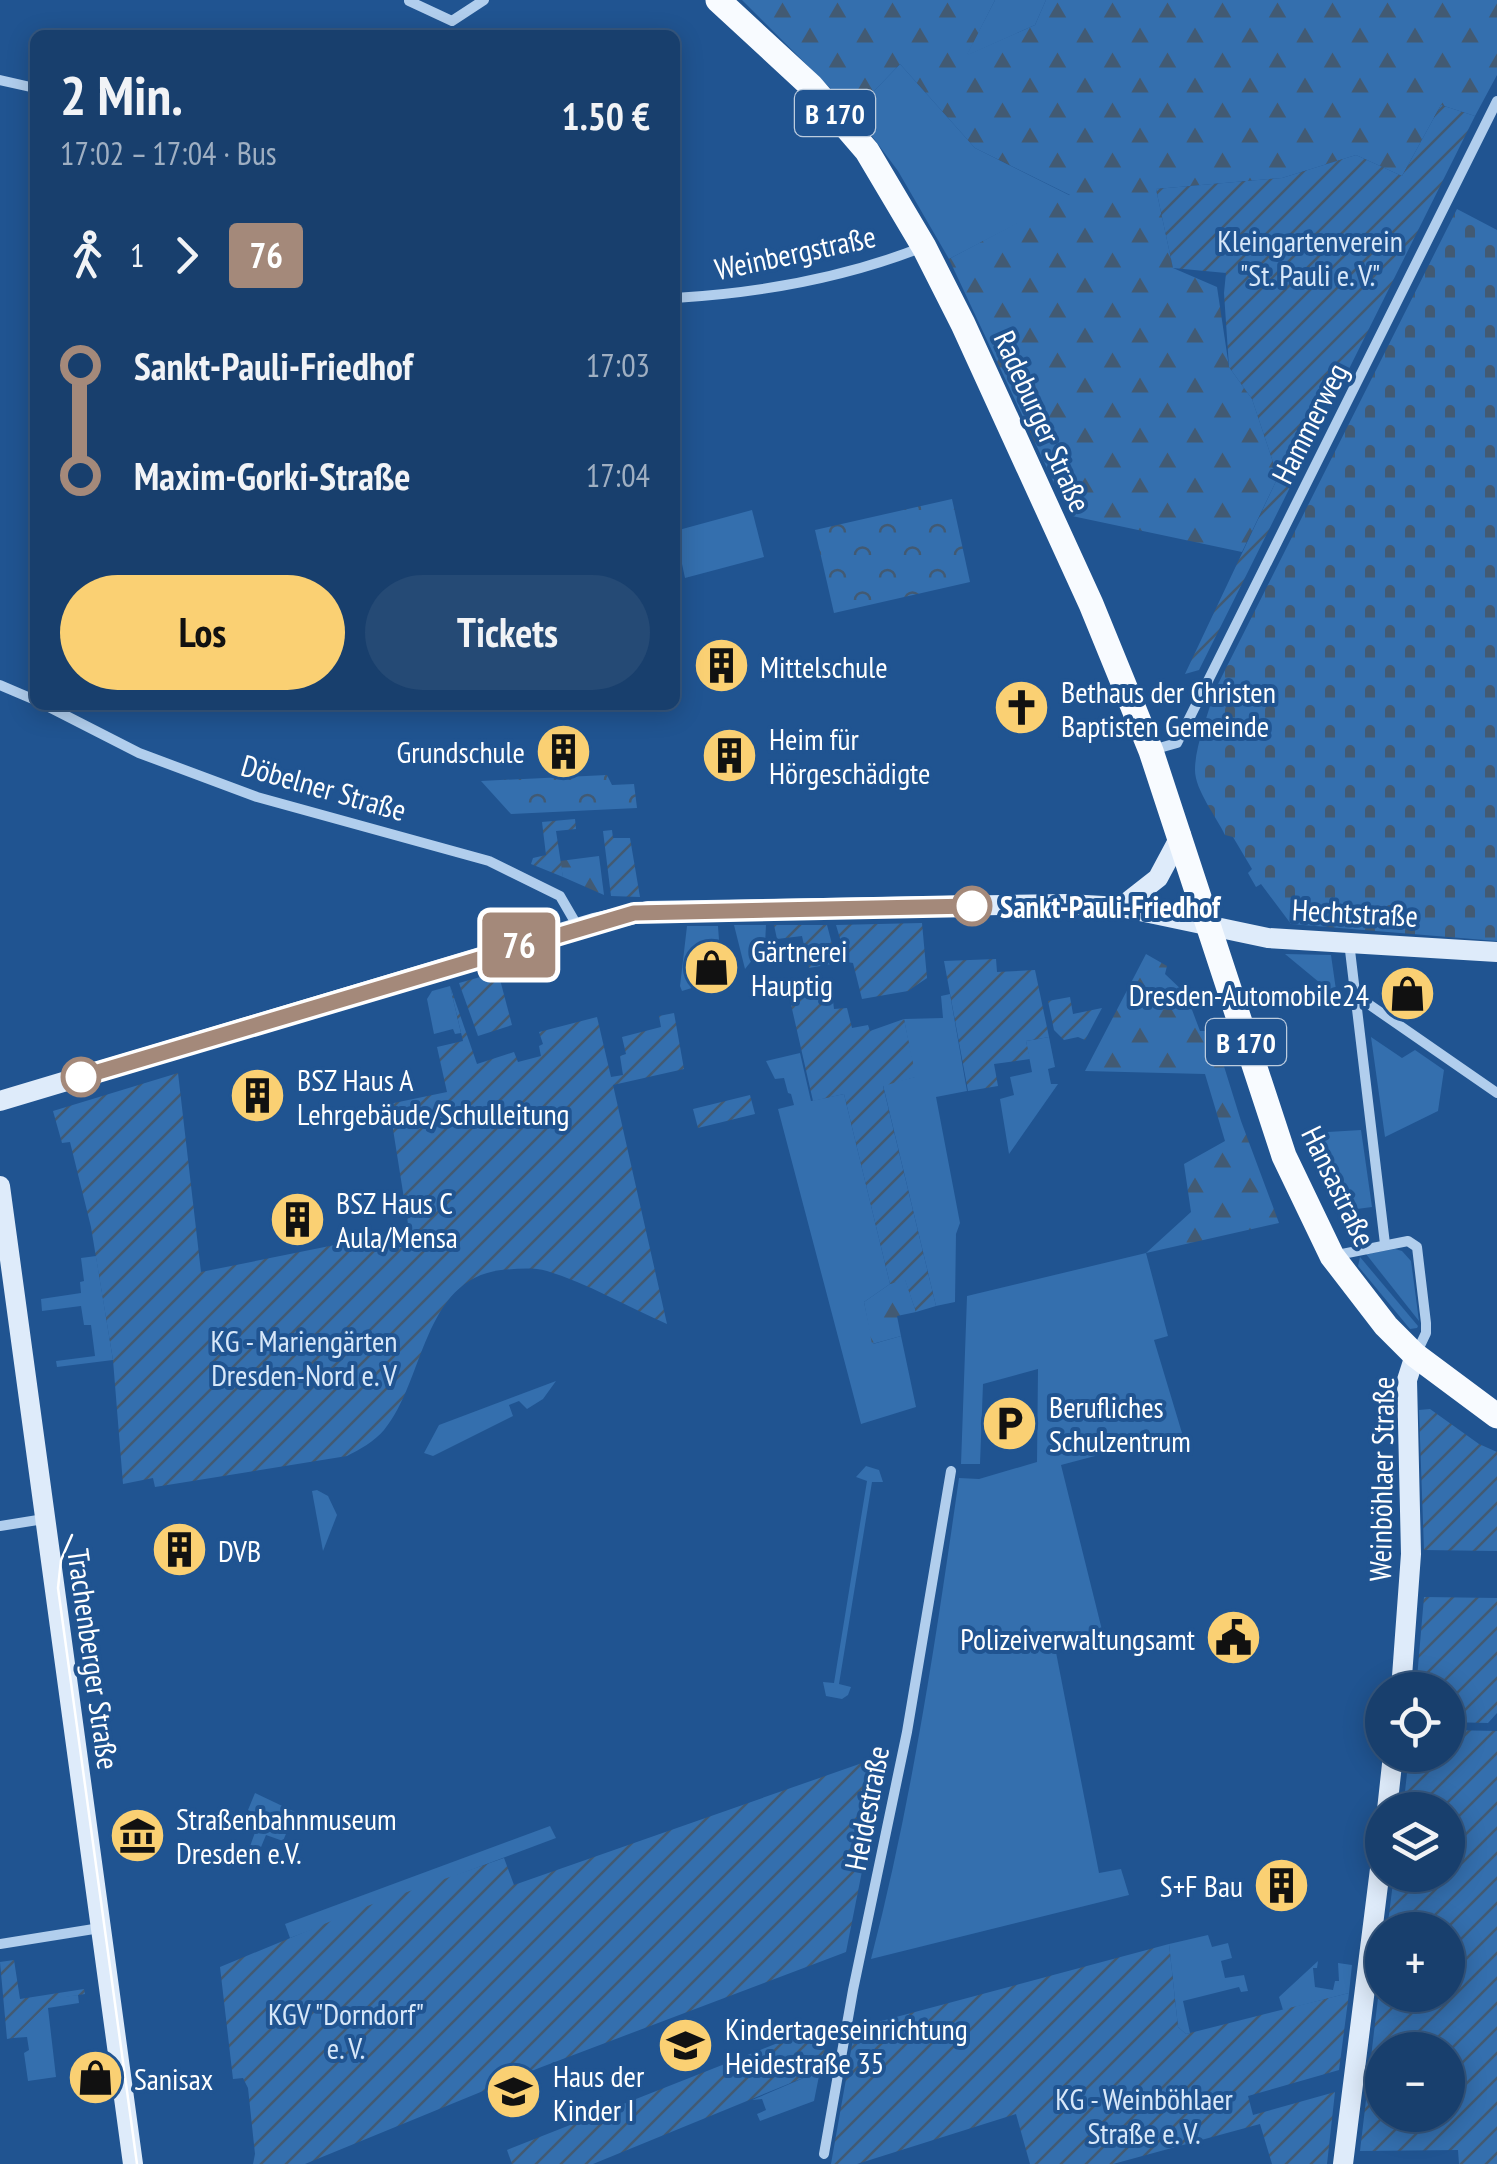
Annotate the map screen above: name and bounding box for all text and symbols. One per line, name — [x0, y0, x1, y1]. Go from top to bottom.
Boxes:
text: 2 Min. — [60, 59, 183, 130]
road number: B 170 — [795, 90, 875, 136]
text: 1.50 € — [561, 91, 650, 140]
text: 17:02 – 17:04 · Bus — [60, 132, 277, 174]
street label: Weinbergstraße — [711, 216, 879, 288]
park label: Kleingartenverein "St. Pauli e. V." — [1217, 221, 1403, 294]
icon: walk — [60, 228, 115, 283]
icon: forward — [159, 228, 214, 283]
text: 76 — [249, 232, 283, 278]
text: 1 — [130, 234, 144, 276]
street label: Radeburger Straße — [986, 324, 1100, 518]
text: Sankt-Pauli-Friedhof — [134, 341, 413, 390]
text: 17:03 — [586, 344, 650, 386]
street label: Hammerweg — [1262, 356, 1356, 490]
text: Maxim-Gorki-Straße — [134, 451, 411, 500]
text: 17:04 — [586, 454, 650, 496]
button: Los — [60, 575, 345, 690]
button: Tickets — [365, 575, 650, 690]
building icon: Mittelschule — [691, 636, 751, 696]
place label: Mittelschule — [760, 647, 888, 686]
place label: Bethaus der Christen Baptisten Gemeinde — [1061, 672, 1276, 745]
church icon: Bethaus der Christen Baptisten Gemeinde — [992, 678, 1052, 738]
place label: Heim für Hörgeschädigte — [769, 719, 931, 792]
building icon: Grundschule — [534, 721, 594, 781]
building icon: Heim für Hörgeschädigte — [700, 725, 760, 785]
place label: Grundschule — [396, 732, 525, 771]
street label: Döbelner Straße — [237, 745, 411, 829]
marker: Sankt-Pauli-Friedhof — [953, 887, 991, 925]
place label: Sankt-Pauli-Friedhof — [1000, 887, 1222, 926]
street label: Hechtstraße — [1291, 889, 1419, 935]
line badge: 76 — [474, 912, 564, 978]
text: 76 — [502, 922, 536, 968]
place label: Gärtnerei Hauptig — [751, 931, 848, 1004]
shop icon: Gärtnerei Hauptig — [682, 937, 742, 997]
shop icon: Dresden-Automobile24 — [1378, 964, 1438, 1024]
place label: Dresden-Automobile24 — [1129, 975, 1369, 1014]
road number: B 170 — [1206, 1019, 1286, 1065]
unlabelled marker — [62, 1058, 100, 1096]
place label: BSZ Haus A Lehrgebäude/Schulleitung — [297, 1060, 570, 1133]
building icon: BSZ Haus A Lehrgebäude/Schulleitung — [228, 1066, 288, 1126]
street label: Hansastraße — [1293, 1119, 1385, 1253]
place label: BSZ Haus C Aula/Mensa — [336, 1183, 458, 1256]
building icon: BSZ Haus C Aula/Mensa — [267, 1189, 327, 1249]
park label: KG - Mariengärten Dresden-Nord e. V — [211, 1321, 398, 1394]
street label: Weinböhlaer Straße — [1360, 1376, 1402, 1582]
place label: Berufliches Schulzentrum — [1049, 1387, 1191, 1460]
parking icon: Berufliches Schulzentrum — [980, 1393, 1040, 1453]
building icon: DVB — [149, 1520, 209, 1580]
place label: DVB — [218, 1531, 261, 1570]
street label: Trachenberger Straße — [59, 1546, 129, 1772]
public building icon: Polizeiverwaltungsamt — [1204, 1608, 1264, 1668]
place label: Polizeiverwaltungsamt — [960, 1619, 1196, 1658]
map controls — [1365, 1672, 1465, 2132]
button: locate — [1365, 1672, 1465, 1772]
street label: Heidestraße — [835, 1742, 897, 1874]
button: layers — [1365, 1792, 1465, 1892]
place label: Straßenbahnmuseum Dresden e.V. — [176, 1799, 397, 1872]
museum icon: Straßenbahnmuseum Dresden e.V. — [107, 1805, 167, 1865]
building icon: S+F Bau — [1252, 1855, 1312, 1915]
place label: S+F Bau — [1160, 1866, 1243, 1905]
button: + — [1365, 1912, 1465, 2012]
park label: KGV "Dorndorf" e. V. — [268, 1994, 424, 2067]
place label: Kindertageseinrichtung Heidestraße 35 — [725, 2009, 968, 2082]
school or university icon: Kindertageseinrichtung Heidestraße 35 — [656, 2015, 716, 2075]
button: − — [1365, 2032, 1465, 2132]
shop icon: Sanisax — [65, 2048, 125, 2108]
place label: Haus der Kinder I — [553, 2056, 645, 2129]
place label: Sanisax — [134, 2059, 213, 2098]
school or university icon: Haus der Kinder I — [484, 2062, 544, 2122]
park label: KG - Weinböhlaer Straße e. V. — [1055, 2079, 1234, 2152]

